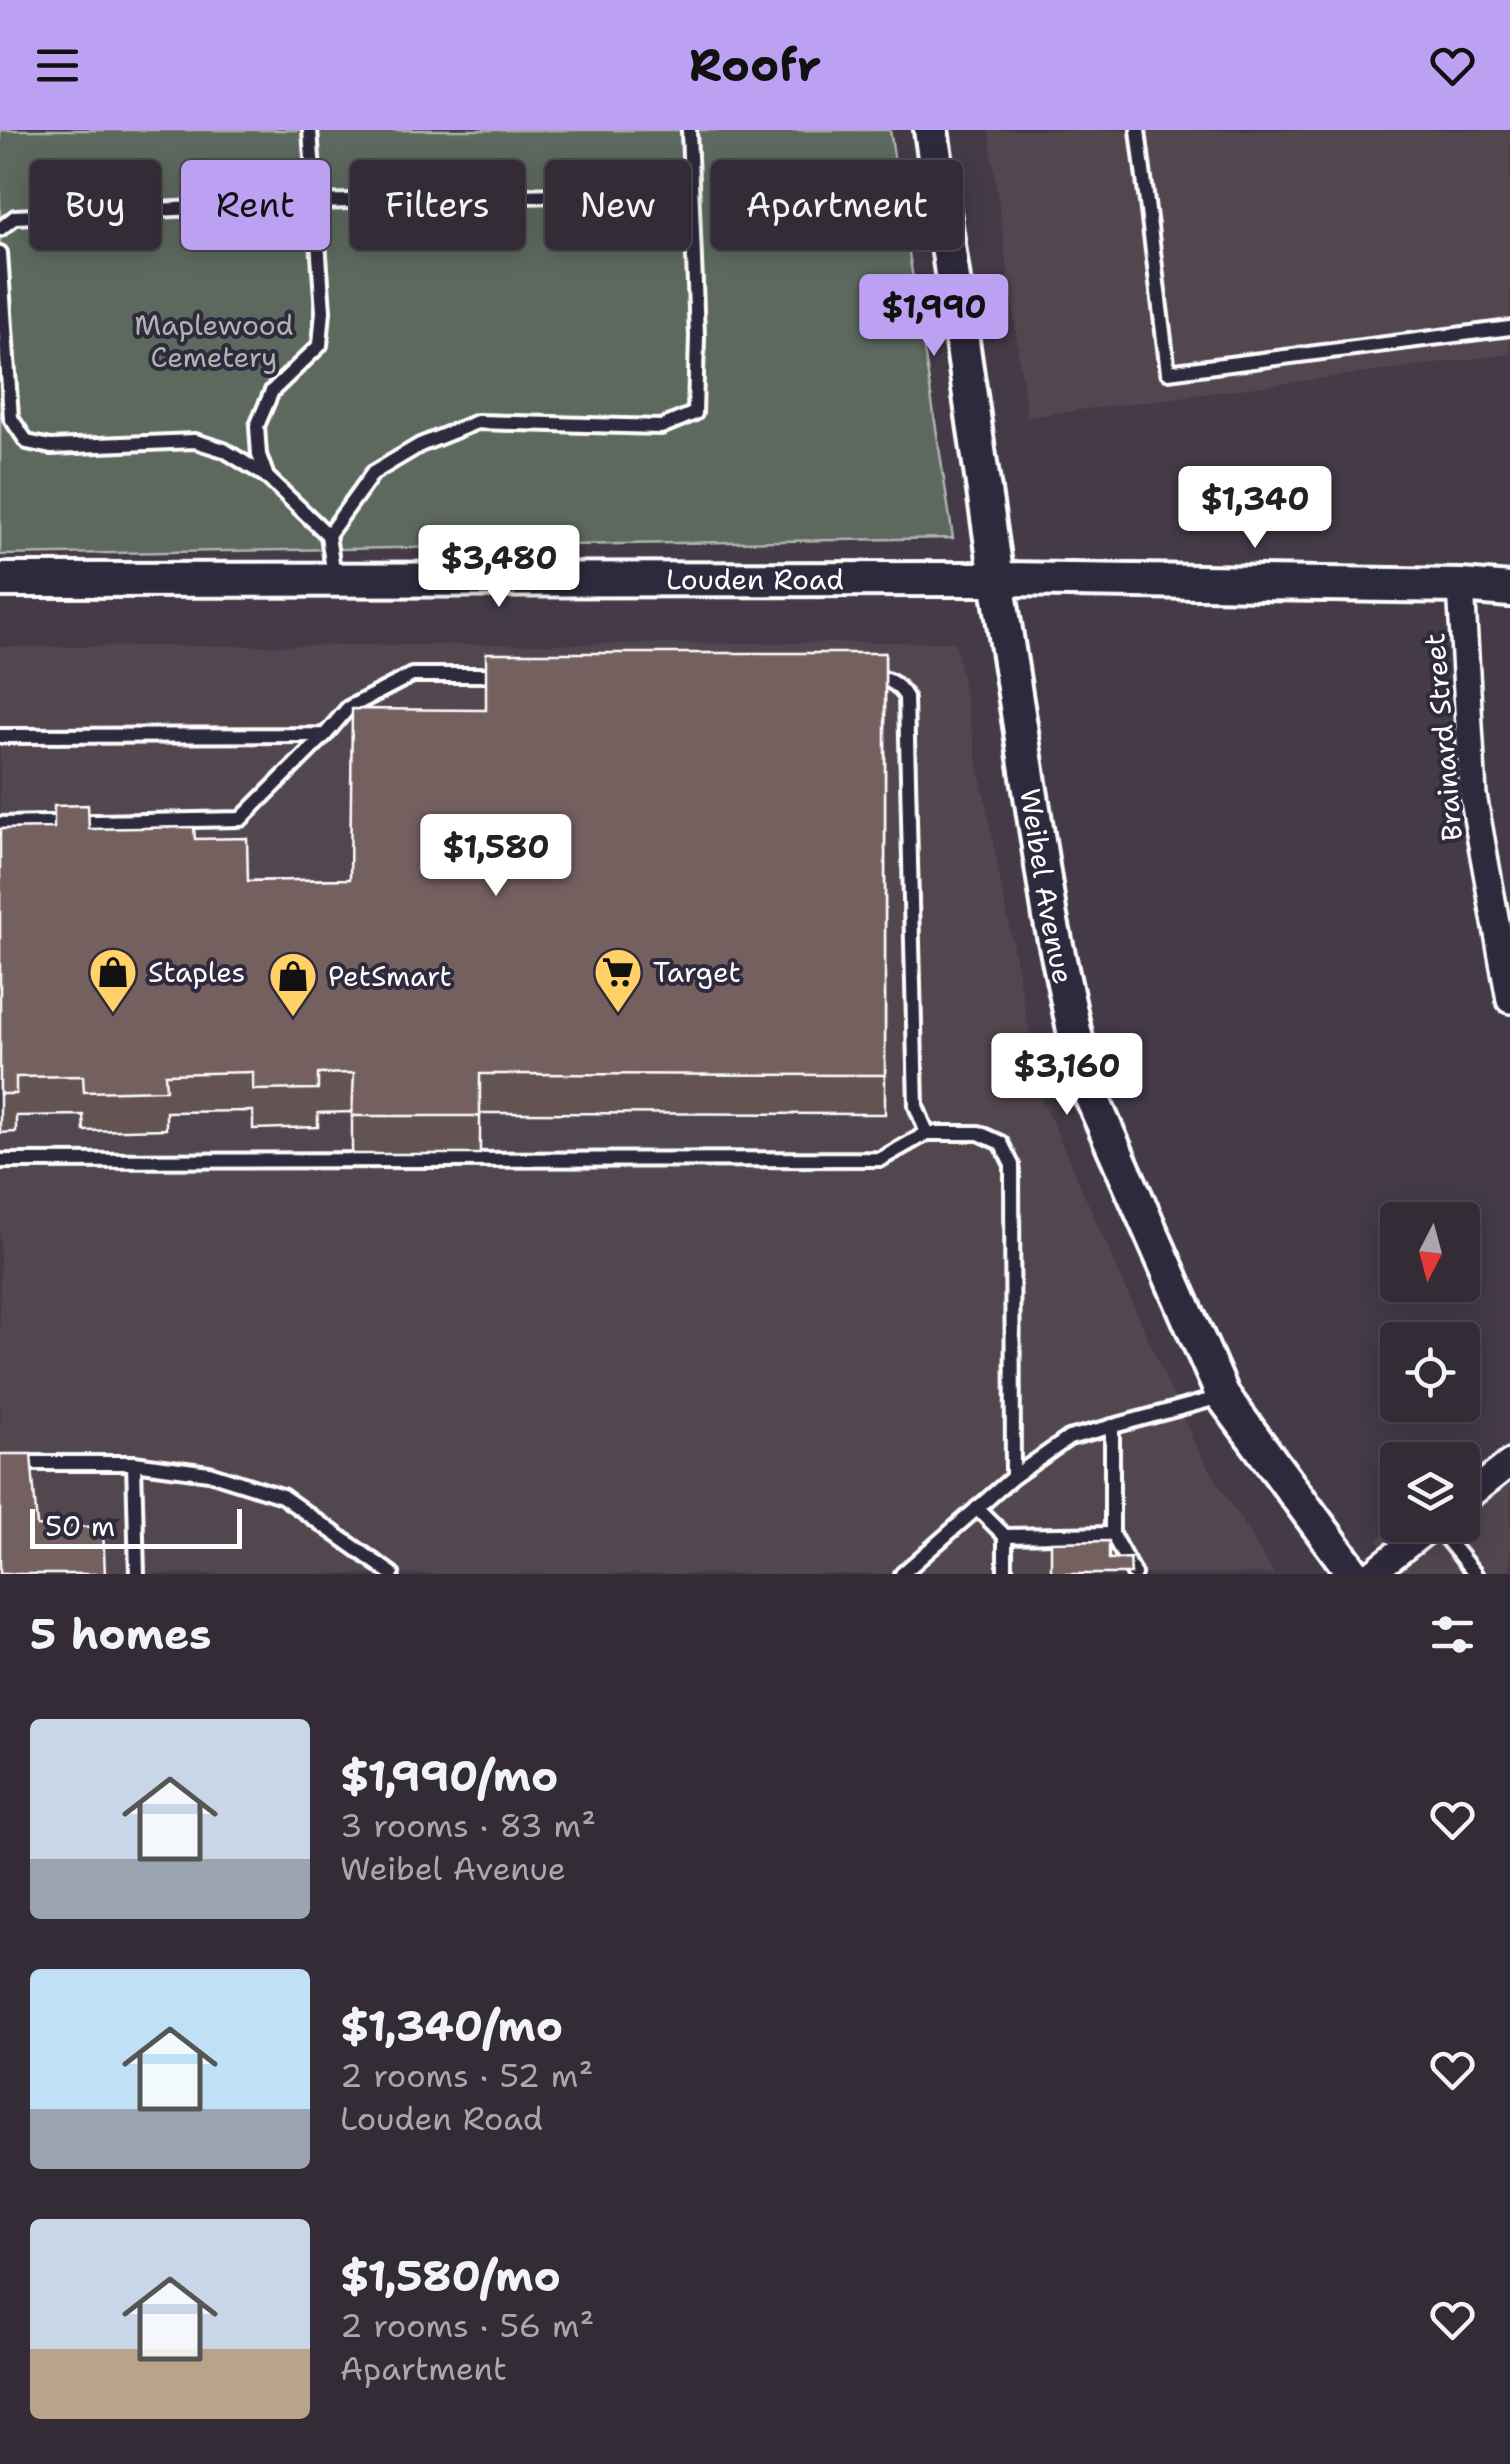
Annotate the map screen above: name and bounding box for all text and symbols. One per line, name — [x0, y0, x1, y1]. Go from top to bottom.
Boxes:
text: Roofr — [689, 35, 821, 95]
icon: menu — [30, 38, 85, 93]
icon: heart — [1425, 38, 1480, 93]
chip: Buy — [30, 160, 161, 250]
chip: Rent — [181, 160, 330, 250]
chip: Filters — [350, 160, 525, 250]
chip: New — [545, 160, 691, 250]
chip: Apartment — [711, 160, 963, 250]
pin: $1,990 — [853, 274, 1015, 359]
text: $1,990 — [881, 285, 987, 328]
park label: Maplewood Cemetery — [134, 306, 294, 376]
pin: $1,340 — [1174, 466, 1336, 551]
text: $1,340 — [1200, 477, 1310, 520]
pin: $3,480 — [418, 525, 580, 610]
text: $3,480 — [440, 536, 558, 579]
street label: Louden Road — [666, 560, 844, 598]
street label: Brainard Street — [1415, 632, 1471, 842]
street label: Weibel Avenue — [1011, 786, 1083, 987]
pin: $1,580 — [415, 814, 577, 899]
text: $1,580 — [442, 825, 550, 868]
shop icon: Staples — [87, 946, 139, 1014]
supermarket icon: Target — [592, 946, 644, 1014]
shop icon: PetSmart — [267, 950, 319, 1018]
place label: Staples — [148, 953, 245, 991]
place label: Target — [653, 953, 741, 991]
place label: PetSmart — [328, 957, 452, 995]
pin: $3,160 — [986, 1033, 1148, 1118]
text: $3,160 — [1013, 1044, 1121, 1087]
north arrow — [1380, 1202, 1480, 1302]
map controls — [1380, 1202, 1480, 1542]
button: locate — [1380, 1322, 1480, 1422]
button: layers — [1380, 1442, 1480, 1542]
scale bar — [30, 1504, 242, 1548]
text: 50 m — [45, 1507, 115, 1545]
text: 5 homes — [30, 1606, 211, 1662]
icon: filters — [1425, 1607, 1480, 1662]
text: $1,990/mo — [340, 1748, 558, 1804]
icon: home — [110, 1759, 230, 1879]
icon: heart — [1425, 1792, 1480, 1847]
text: 3 rooms · 83 m² — [340, 1804, 596, 1847]
text: Weibel Avenue — [340, 1847, 566, 1890]
text: $1,340/mo — [340, 1998, 563, 2054]
icon: home — [110, 2009, 230, 2129]
icon: heart — [1425, 2042, 1480, 2097]
text: 2 rooms · 52 m² — [340, 2054, 593, 2097]
text: Louden Road — [340, 2097, 543, 2140]
text: $1,580/mo — [340, 2248, 561, 2304]
icon: home — [110, 2259, 230, 2379]
icon: heart — [1425, 2292, 1480, 2347]
text: 2 rooms · 56 m² — [340, 2304, 594, 2347]
text: Apartment — [340, 2347, 507, 2390]

